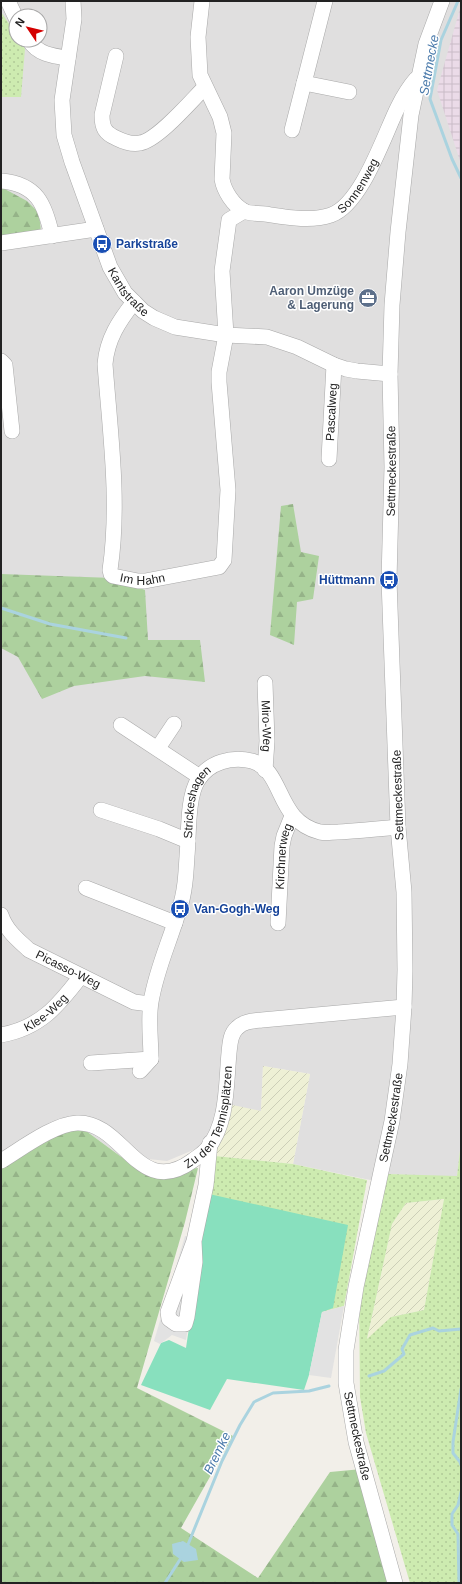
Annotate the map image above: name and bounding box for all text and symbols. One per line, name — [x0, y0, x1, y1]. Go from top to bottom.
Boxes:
north arrow — [8, 8, 48, 48]
text: N — [13, 16, 27, 29]
water label: Settmecke — [416, 33, 442, 97]
street label: Sonnenweg — [335, 156, 381, 216]
bus stop icon: Parkstraße — [91, 233, 113, 255]
place label: Parkstraße — [116, 237, 178, 251]
street label: Kantstraße — [105, 265, 151, 320]
place label: Aaron Umzüge & Lagerung — [269, 284, 354, 312]
office icon: Aaron Umzüge & Lagerung — [357, 287, 379, 309]
street label: Pascalweg — [323, 383, 340, 441]
street label: Settmeckestraße — [384, 425, 399, 517]
bus stop icon: Hüttmann — [378, 569, 400, 591]
street label: Im Hahn — [119, 570, 166, 588]
place label: Hüttmann — [319, 573, 375, 587]
street label: Miro-Weg — [259, 700, 274, 752]
street label: Settmeckestraße — [389, 749, 407, 841]
street label: Strickeshagen — [181, 763, 213, 839]
street label: Kirchnerweg — [273, 821, 295, 890]
bus stop icon: Van-Gogh-Weg — [169, 898, 191, 920]
place label: Van-Gogh-Weg — [194, 902, 280, 916]
street label: Picasso-Weg — [33, 947, 103, 991]
street label: Klee-Weg — [22, 991, 71, 1034]
street label: Zu den Tennisplätzen — [181, 1065, 235, 1171]
street label: Settmeckestraße — [376, 1072, 406, 1164]
street label: Settmeckestraße — [341, 1390, 373, 1482]
water label: Bremke — [200, 1430, 234, 1476]

